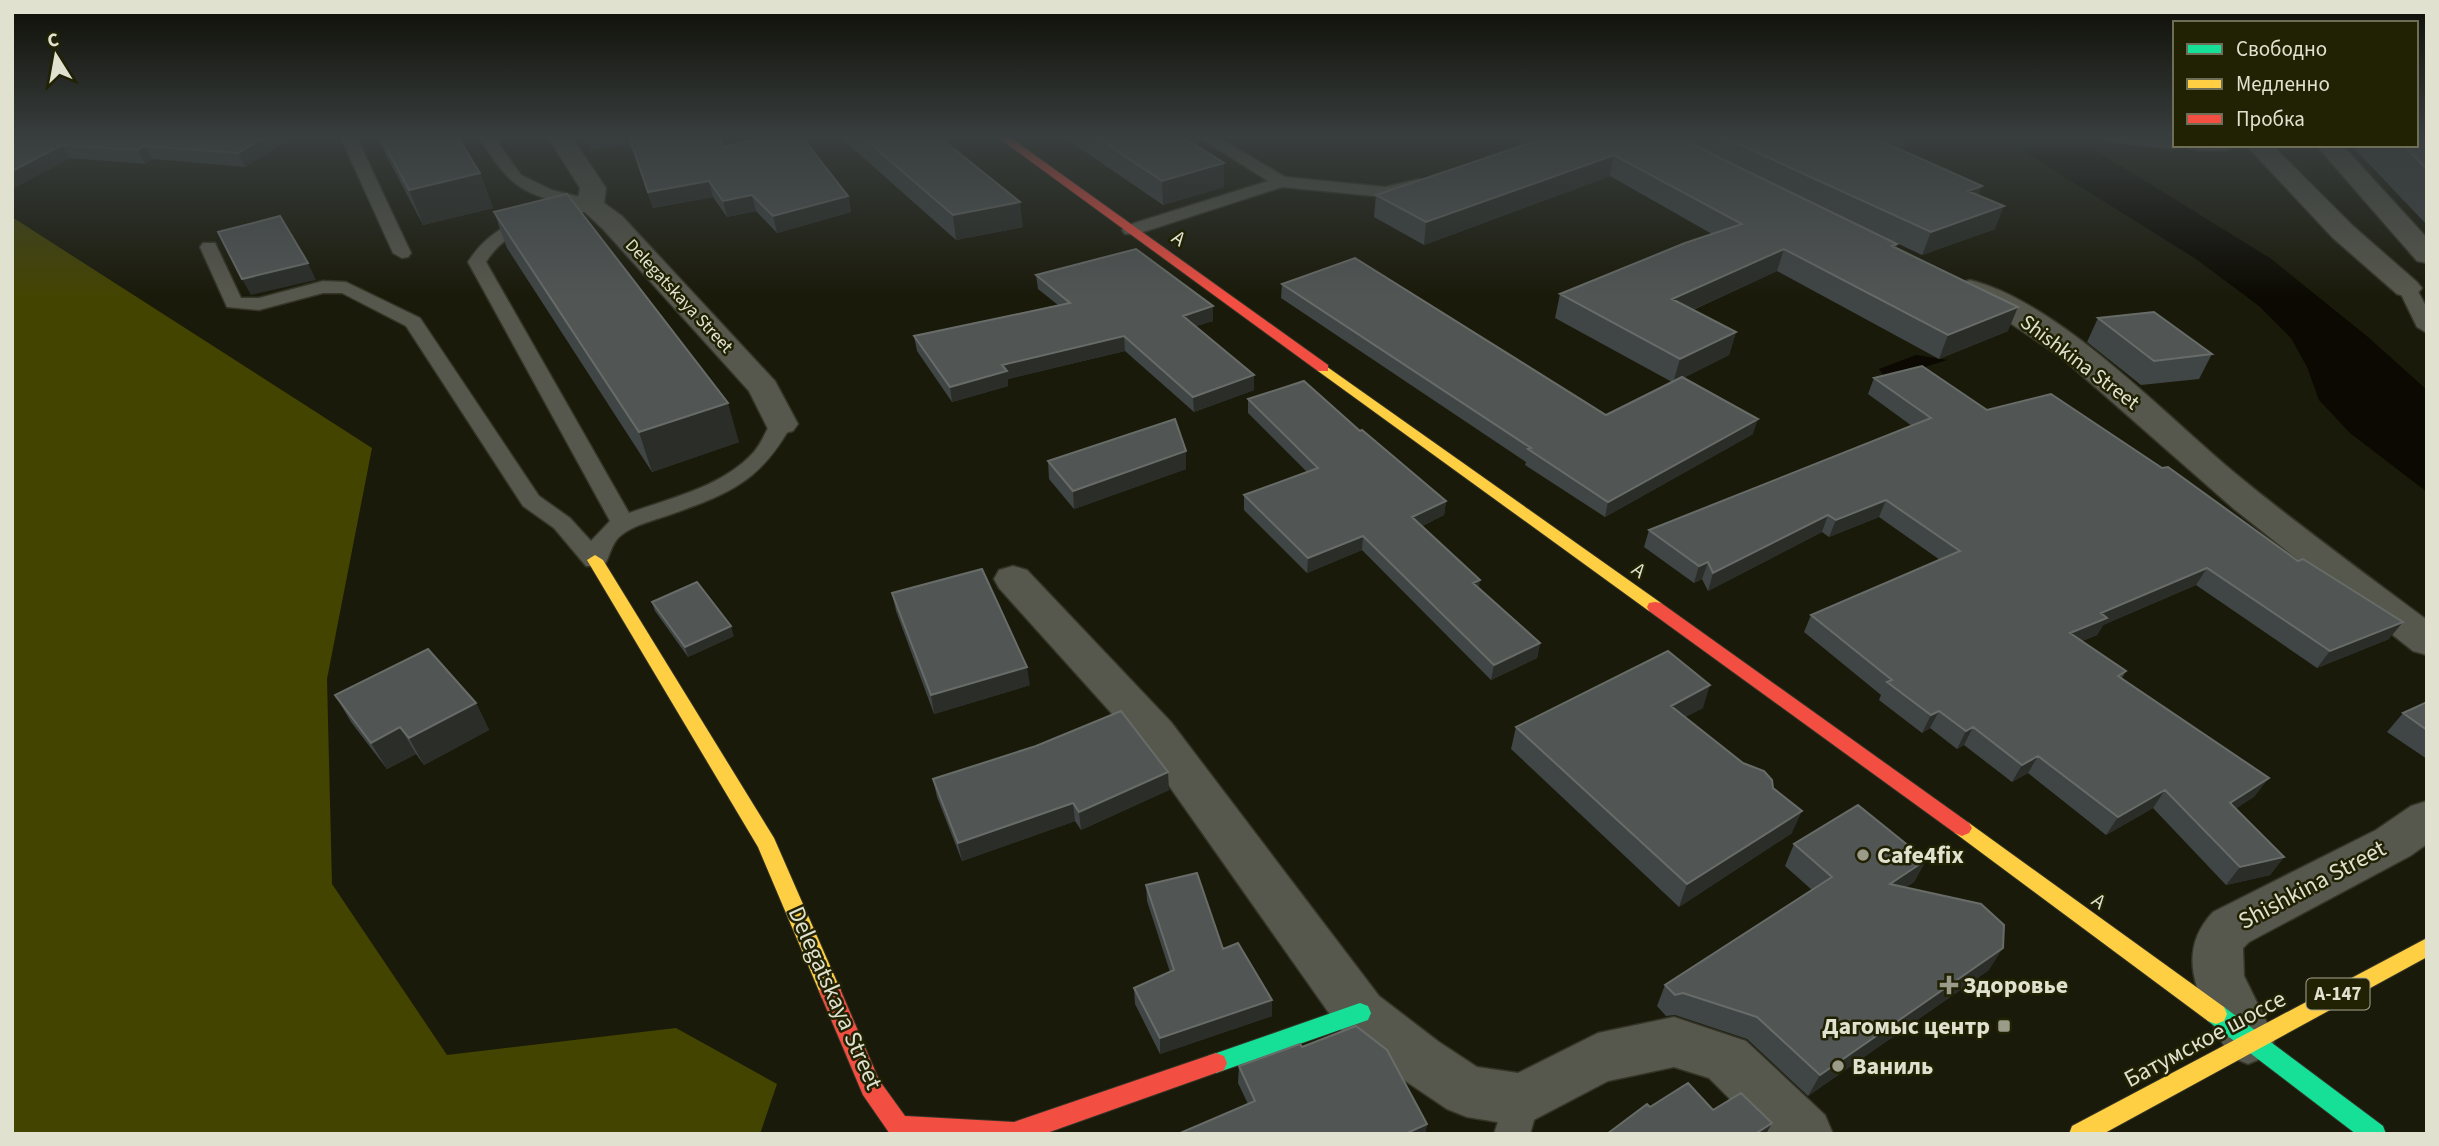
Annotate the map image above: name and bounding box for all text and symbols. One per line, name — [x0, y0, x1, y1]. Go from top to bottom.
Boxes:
north arrow — [21, 21, 91, 91]
legend — [2173, 21, 2418, 147]
text: С — [45, 26, 61, 55]
text: Свободно — [2236, 34, 2327, 64]
text: Медленно — [2236, 69, 2330, 99]
text: Пробка — [2236, 104, 2305, 134]
street label: A — [1166, 222, 1193, 254]
street label: Delegatskaya Street — [619, 233, 739, 359]
street label: Shishkina Street — [2014, 307, 2146, 417]
street label: A — [1626, 555, 1653, 586]
street label: Shishkina Street — [2232, 831, 2392, 939]
place label: Cafe4fix — [1877, 838, 1964, 873]
marker: Cafe4fix — [1855, 847, 1871, 863]
street label: A — [2086, 886, 2113, 917]
street label: Delegatskaya Street — [779, 901, 891, 1095]
place label: Здоровье — [1963, 968, 2068, 1003]
marker: Здоровье — [1941, 977, 1957, 993]
road number: А-147 — [2306, 978, 2370, 1010]
street label: Батумское шоссе — [2118, 982, 2292, 1096]
place label: Дагомыс центр — [1822, 1009, 1990, 1044]
marker: Дагомыс центр — [1996, 1018, 2012, 1034]
place label: Ваниль — [1852, 1049, 1933, 1084]
marker: Ваниль — [1830, 1058, 1846, 1074]

